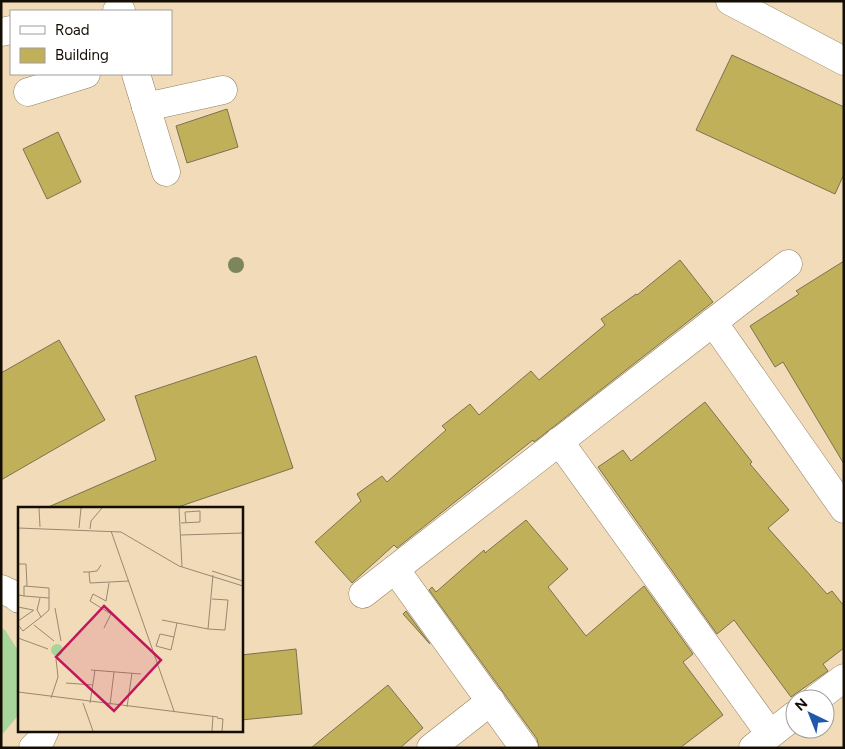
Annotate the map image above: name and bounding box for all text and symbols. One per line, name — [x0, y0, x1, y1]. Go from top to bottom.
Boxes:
legend — [10, 10, 172, 75]
text: Road — [55, 21, 90, 39]
text: Building — [55, 46, 109, 64]
inset map — [18, 507, 242, 732]
north arrow — [785, 689, 835, 739]
text: N — [792, 695, 811, 715]

